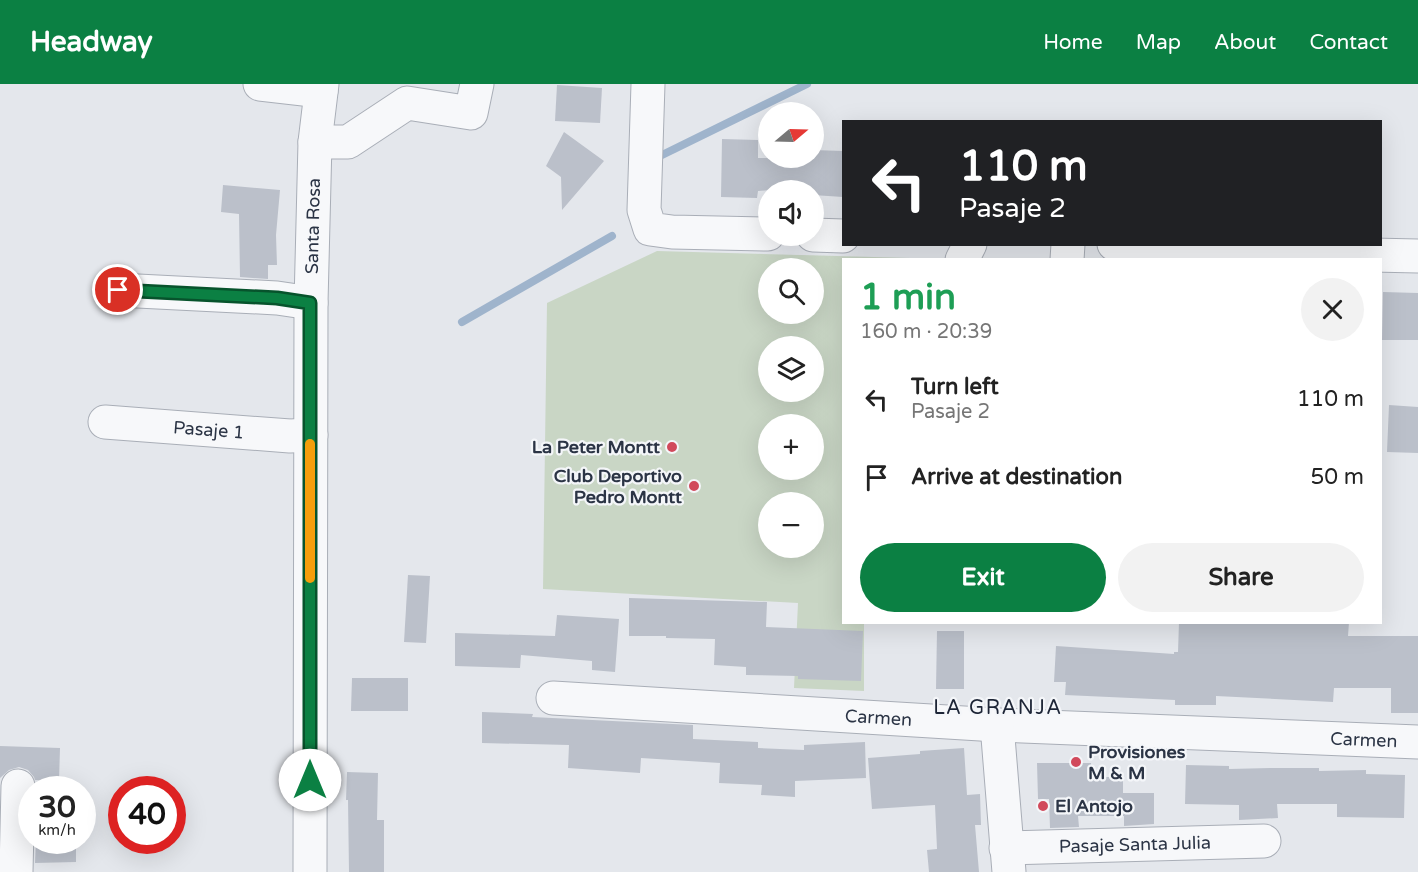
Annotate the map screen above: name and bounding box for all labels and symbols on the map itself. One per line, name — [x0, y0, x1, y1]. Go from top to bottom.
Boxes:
north arrow — [758, 102, 824, 168]
street label: Santa Rosa — [301, 178, 325, 274]
pin — [92, 264, 143, 315]
street label: Pasaje 1 — [172, 416, 245, 444]
place label: La Peter Montt — [532, 436, 660, 458]
marker: La Peter Montt — [665, 440, 679, 454]
place label: Club Deportivo Pedro Montt — [554, 465, 682, 508]
marker: Club Deportivo Pedro Montt — [687, 479, 701, 493]
district label: LA GRANJA — [933, 696, 1063, 720]
street label: Carmen — [844, 705, 913, 731]
street label: Carmen — [1330, 727, 1398, 752]
place label: Provisiones M & M — [1088, 741, 1186, 784]
position arrow — [278, 748, 342, 812]
marker: Provisiones M & M — [1069, 755, 1083, 769]
speed limit sign: 40 — [108, 776, 186, 854]
place label: El Antojo — [1055, 795, 1133, 817]
marker: El Antojo — [1036, 799, 1050, 813]
street label: Pasaje Santa Julia — [1059, 831, 1211, 858]

